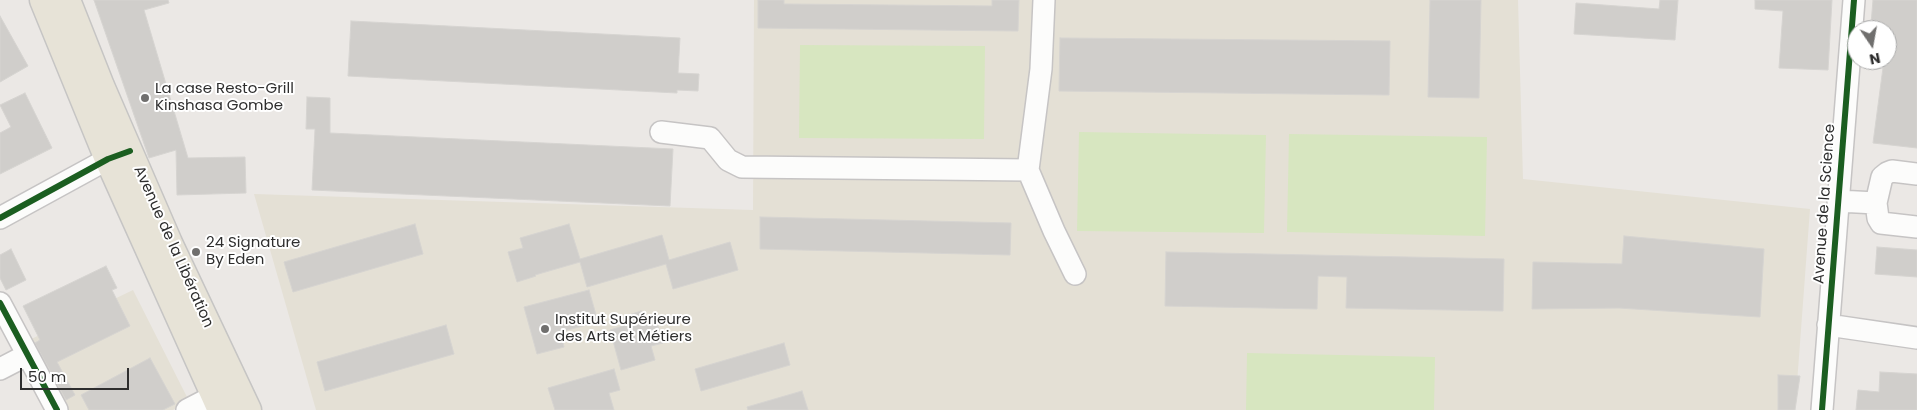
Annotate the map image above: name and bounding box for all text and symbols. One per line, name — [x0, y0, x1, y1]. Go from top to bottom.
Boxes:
north arrow — [1847, 20, 1897, 70]
text: N — [1868, 48, 1882, 70]
place label: La case Resto-Grill Kinshasa Gombe — [155, 80, 294, 115]
marker: La case Resto-Grill Kinshasa Gombe — [139, 92, 151, 104]
street label: Avenue de la Science — [1810, 123, 1840, 285]
street label: Avenue de la Libération — [129, 163, 217, 331]
place label: 24 Signature By Eden — [206, 234, 300, 269]
marker: 24 Signature By Eden — [190, 246, 202, 258]
place label: Institut Supérieure des Arts et Métiers — [555, 311, 692, 346]
marker: Institut Supérieure des Arts et Métiers — [539, 323, 551, 335]
scale bar — [22, 358, 131, 390]
text: 50 m — [28, 366, 66, 387]

